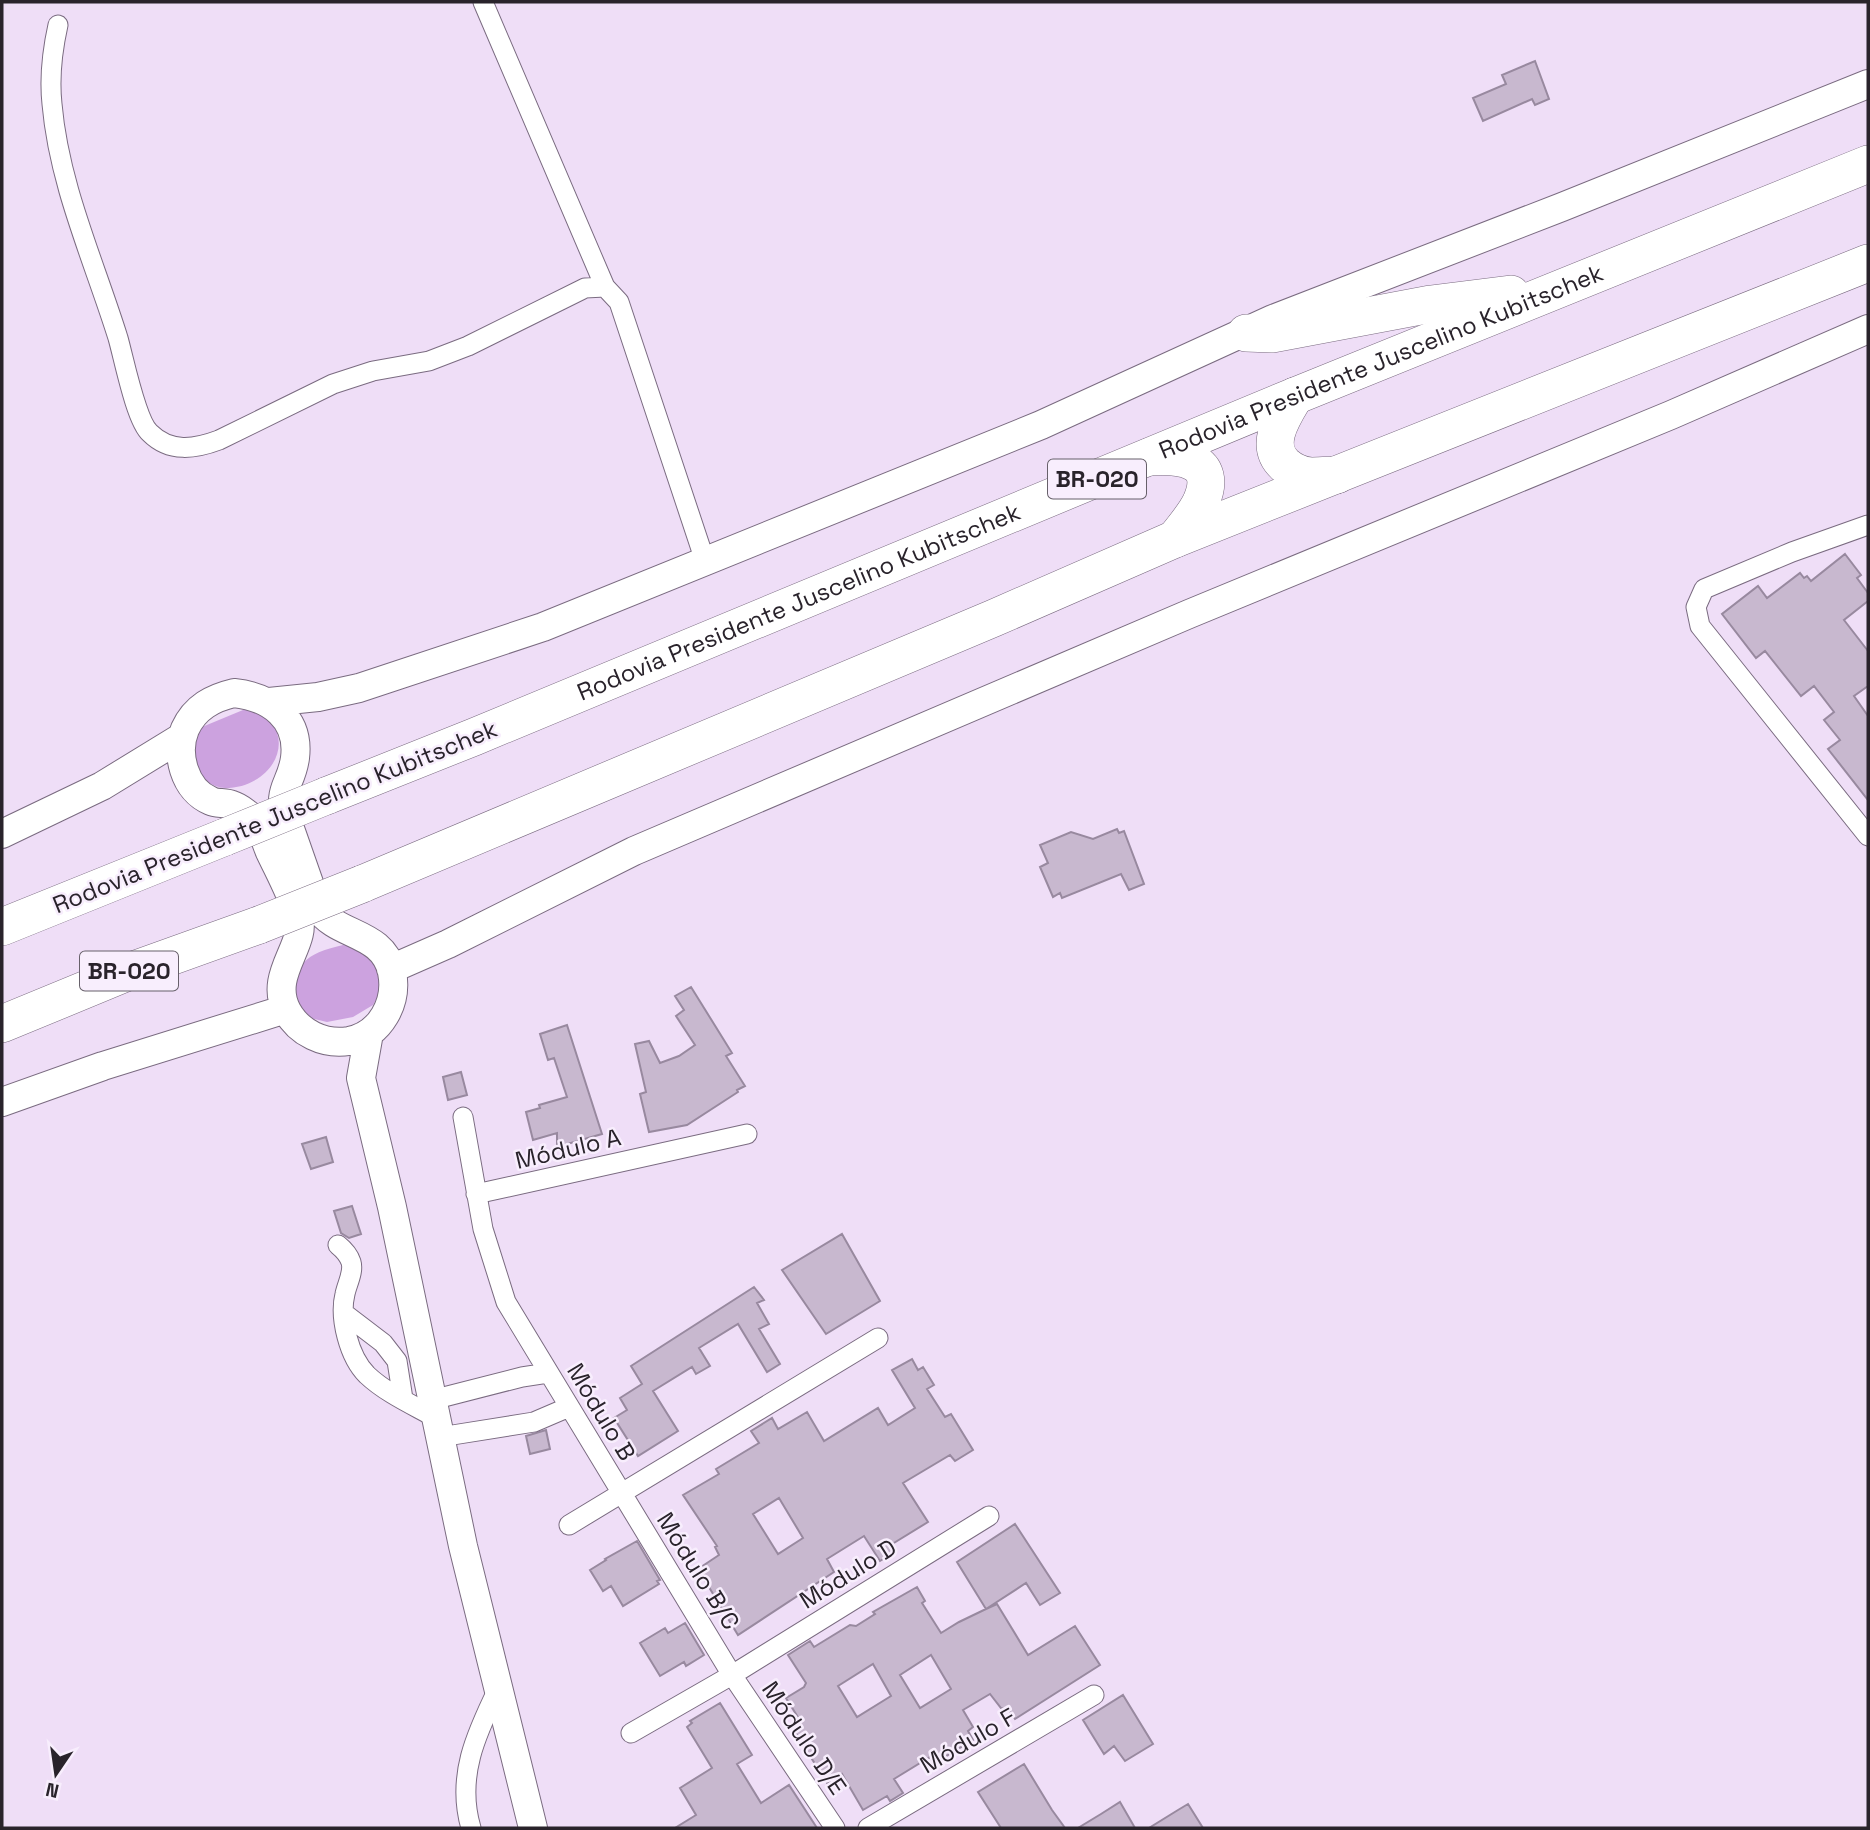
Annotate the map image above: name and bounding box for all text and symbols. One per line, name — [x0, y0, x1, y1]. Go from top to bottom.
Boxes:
street label: Rodovia Presidente Juscelino Kubitschek — [1154, 257, 1608, 466]
road number: BR-020 — [1048, 460, 1146, 499]
street label: Rodovia Presidente Juscelino Kubitschek — [572, 496, 1025, 707]
street label: Rodovia Presidente Juscelino Kubitschek — [48, 713, 502, 920]
road number: BR-020 — [80, 952, 178, 990]
street label: Módulo A — [512, 1121, 624, 1176]
street label: Módulo B — [560, 1357, 643, 1466]
street label: Módulo B/C — [650, 1506, 747, 1635]
street label: Módulo D — [794, 1532, 902, 1615]
street label: Módulo D/E — [755, 1675, 854, 1800]
street label: Módulo F — [914, 1701, 1021, 1780]
north arrow — [21, 1739, 91, 1809]
text: N — [43, 1776, 61, 1804]

